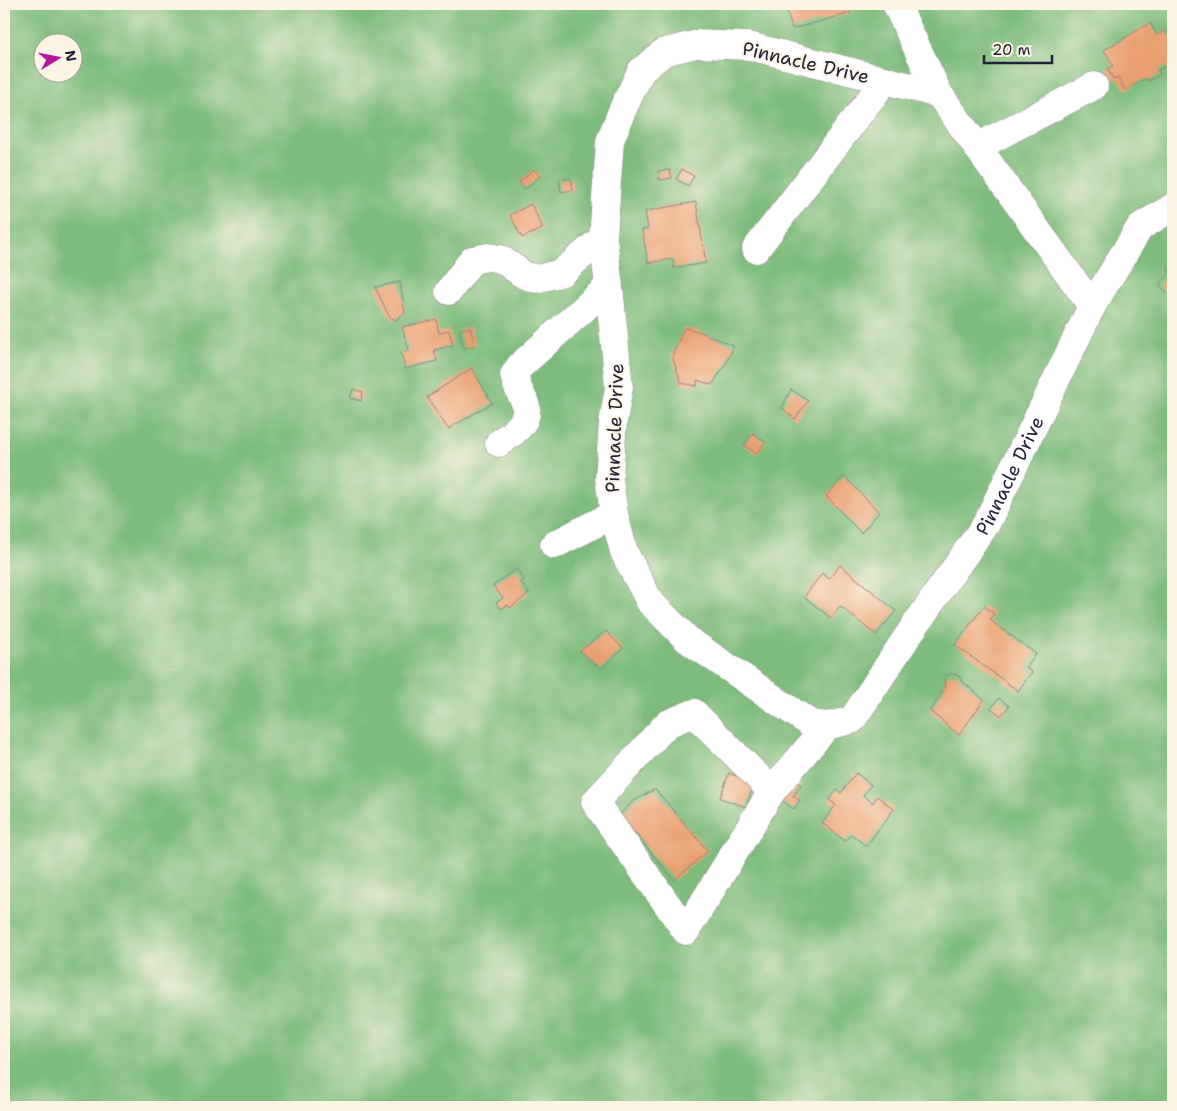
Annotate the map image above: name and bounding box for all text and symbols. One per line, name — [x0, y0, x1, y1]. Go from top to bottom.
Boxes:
north arrow — [32, 32, 82, 82]
scale bar — [984, 32, 1052, 64]
street label: Pinnacle Drive — [740, 36, 872, 89]
text: 20 m — [992, 40, 1031, 60]
text: N — [61, 49, 81, 63]
street label: Pinnacle Drive — [600, 363, 629, 493]
street label: Pinnacle Drive — [970, 412, 1050, 540]

